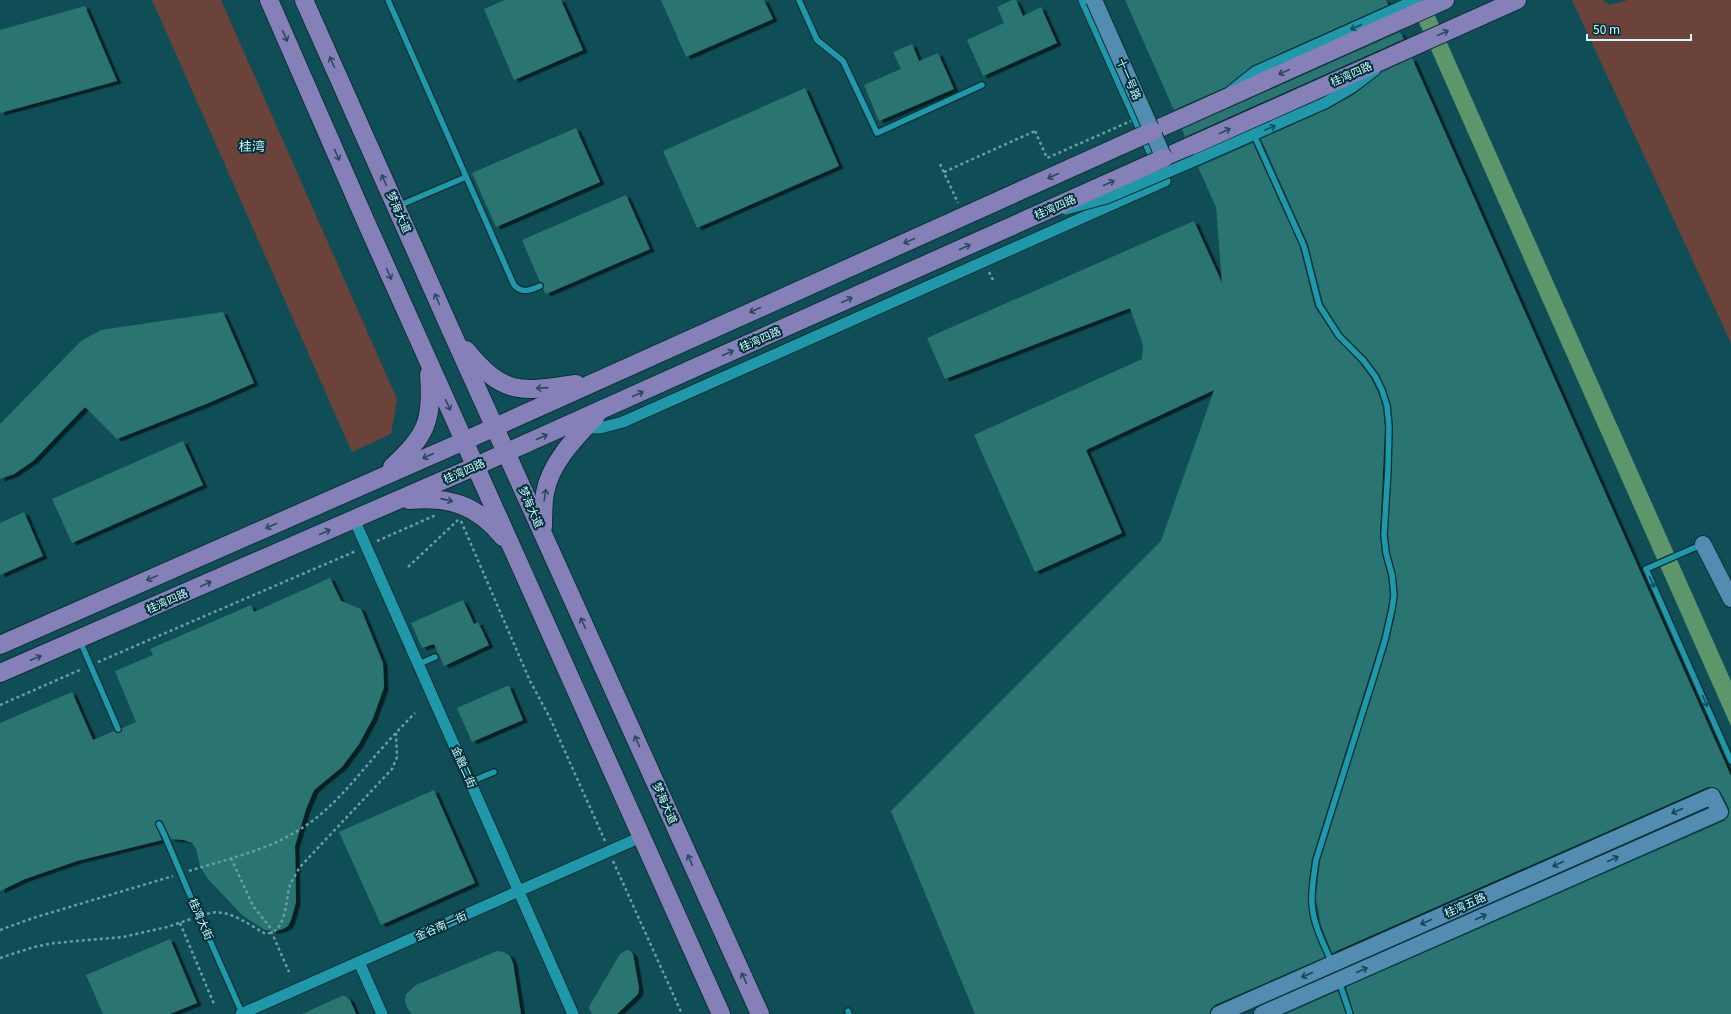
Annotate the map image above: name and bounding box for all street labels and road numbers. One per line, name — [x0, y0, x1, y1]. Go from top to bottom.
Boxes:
street label: 十一号路 — [1114, 55, 1146, 102]
street label: 桂湾四路 — [1327, 57, 1374, 89]
street label: 梦海大道 — [384, 188, 416, 235]
street label: 桂湾四路 — [1031, 190, 1078, 222]
street label: 桂湾四路 — [736, 322, 783, 354]
street label: 桂湾四路 — [440, 454, 487, 486]
street label: 梦海大道 — [516, 483, 548, 530]
street label: 桂湾四路 — [143, 584, 190, 616]
street label: 金融二街 — [449, 743, 481, 790]
street label: 梦海大道 — [650, 779, 682, 826]
street label: 桂湾五路 — [1441, 888, 1488, 920]
street label: 桂湾大街 — [186, 895, 218, 942]
street label: 金谷南一街 — [412, 907, 469, 944]

